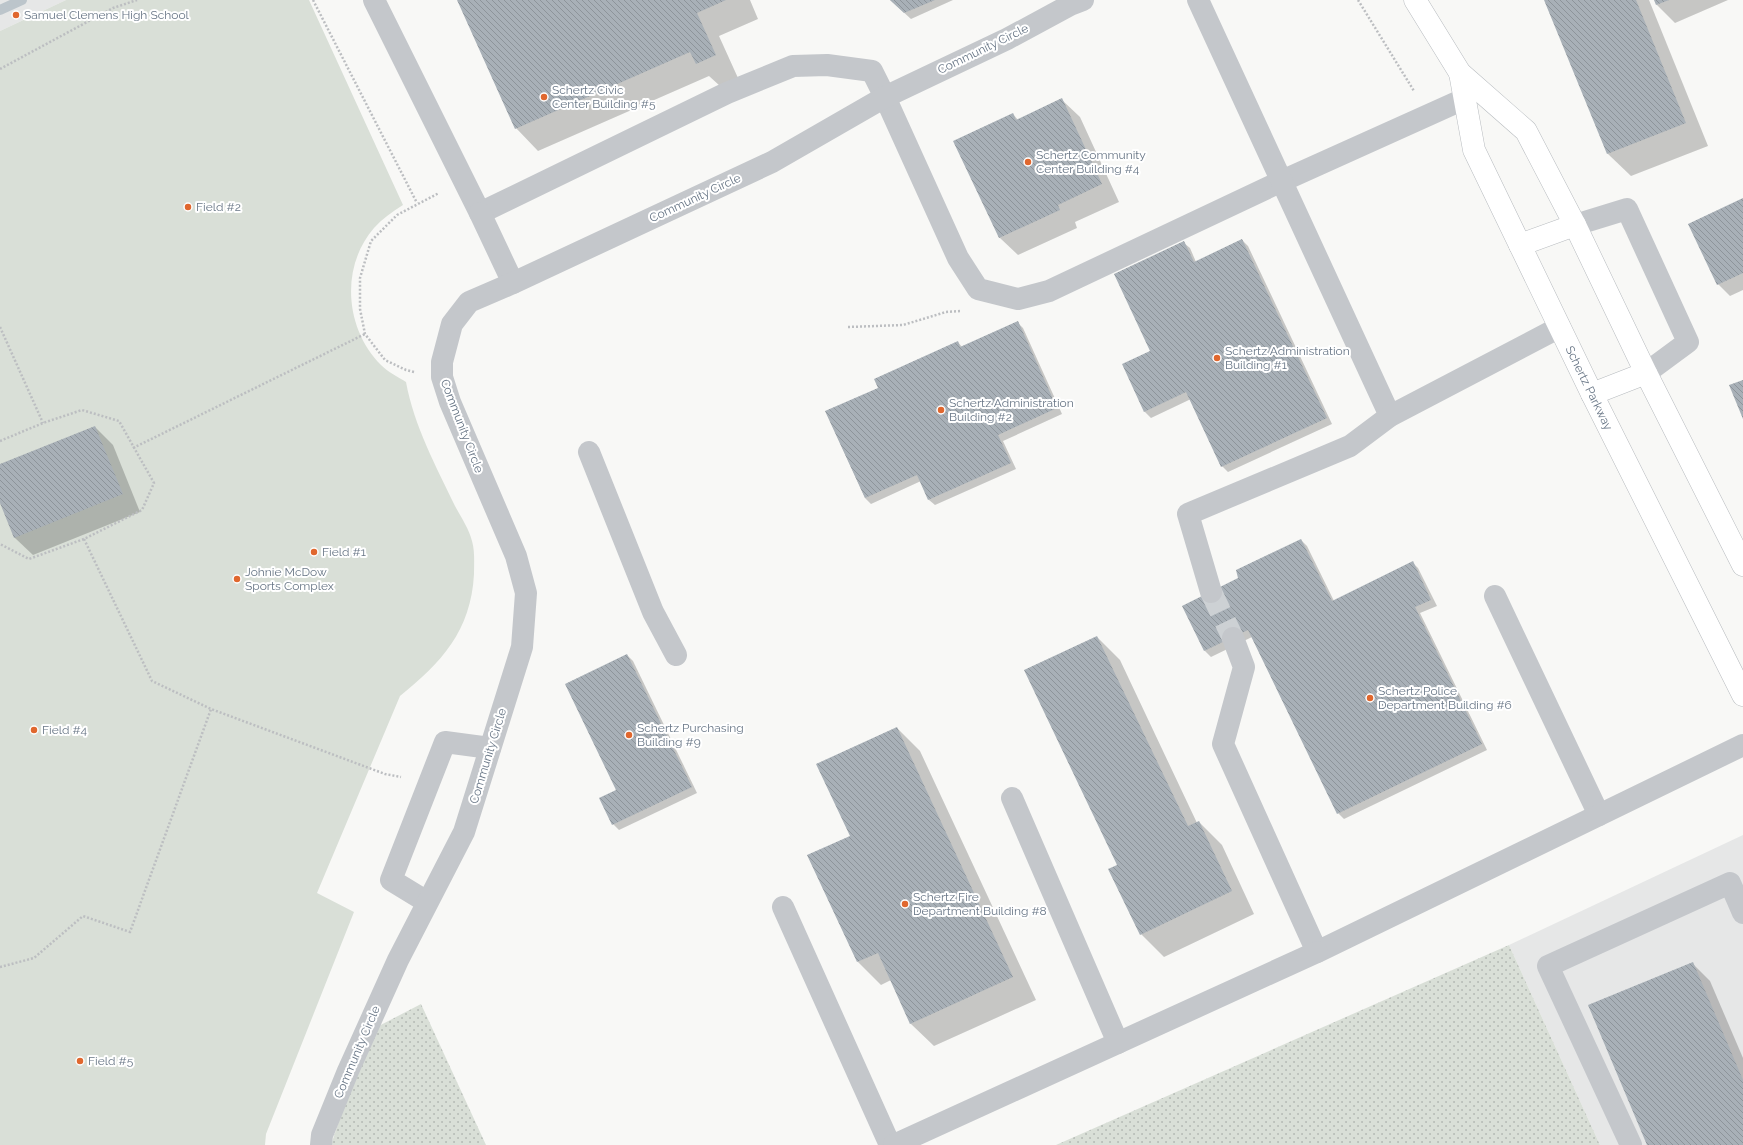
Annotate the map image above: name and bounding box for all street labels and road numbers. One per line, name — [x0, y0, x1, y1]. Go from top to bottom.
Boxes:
street label: Community Circle — [935, 21, 1031, 77]
street label: Community Circle — [647, 171, 743, 225]
street label: Schertz Parkway — [1563, 344, 1616, 433]
street label: Community Circle — [438, 377, 486, 475]
street label: Community Circle — [467, 707, 509, 805]
street label: Community Circle — [331, 1004, 383, 1100]

